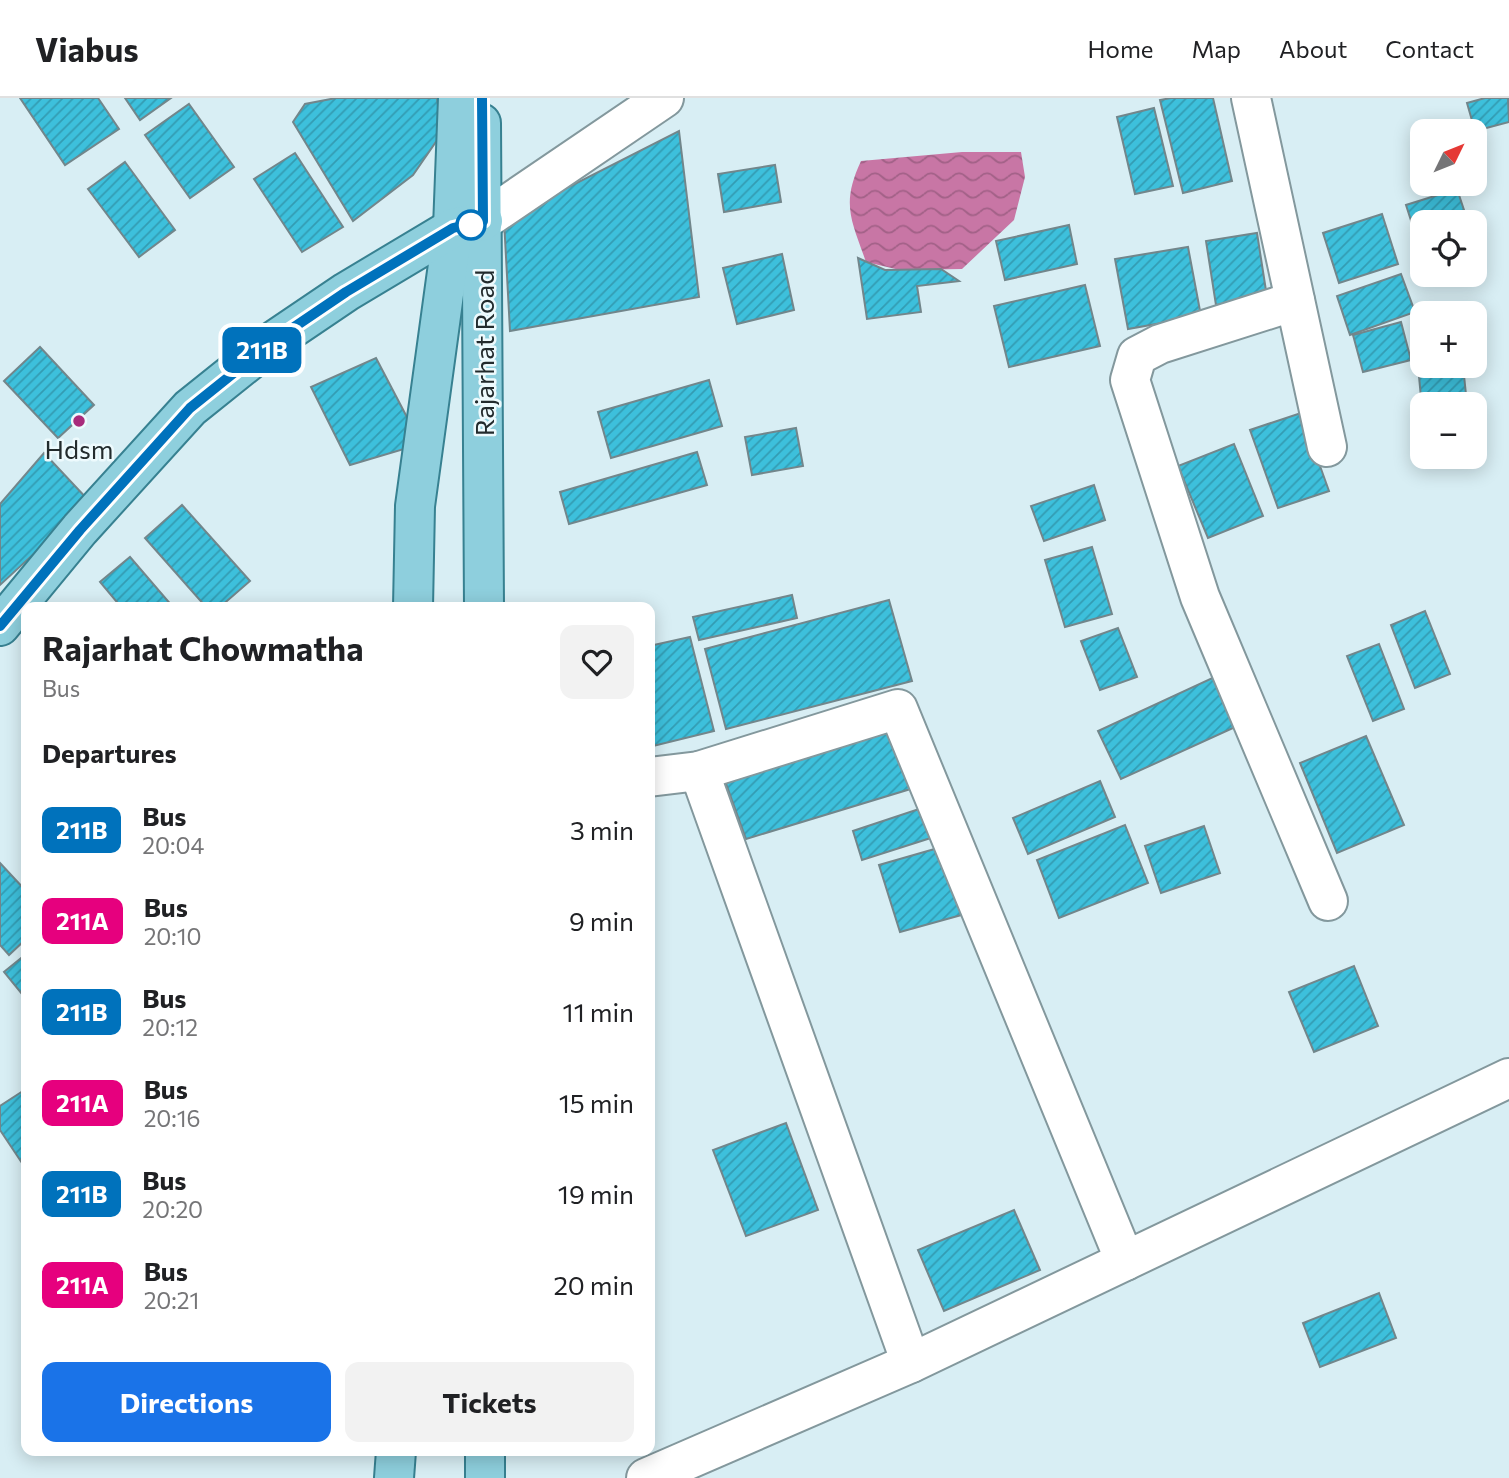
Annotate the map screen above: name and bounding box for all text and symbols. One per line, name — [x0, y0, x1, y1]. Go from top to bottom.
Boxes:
text: Viabus — [35, 28, 139, 69]
text: Home — [1088, 34, 1154, 63]
text: Map — [1192, 34, 1241, 63]
text: About — [1279, 34, 1347, 63]
text: Contact — [1385, 34, 1474, 63]
north arrow — [1410, 119, 1488, 196]
map controls — [1410, 119, 1487, 469]
unlabelled marker — [456, 210, 486, 240]
button: locate — [1410, 210, 1487, 287]
street label: Rajarhat Road — [468, 270, 499, 436]
button: + — [1410, 301, 1487, 378]
line badge: 211B — [213, 327, 311, 373]
text: 211B — [236, 335, 288, 364]
button: − — [1410, 392, 1487, 469]
marker: Hdsm — [71, 413, 87, 429]
place label: Hdsm — [44, 433, 114, 464]
button: heart — [560, 625, 634, 699]
text: Rajarhat Chowmatha — [42, 627, 364, 668]
text: Bus — [42, 674, 80, 702]
text: Departures — [42, 737, 177, 768]
text: Bus — [142, 800, 186, 831]
text: 3 min — [570, 814, 634, 845]
text: 211B — [56, 815, 107, 844]
text: 20:04 — [142, 831, 204, 859]
text: Bus — [144, 891, 188, 922]
text: 9 min — [569, 905, 634, 936]
text: 211A — [56, 906, 109, 935]
text: 20:10 — [144, 922, 202, 950]
text: Bus — [142, 982, 186, 1013]
text: 11 min — [563, 996, 634, 1027]
text: 211B — [56, 997, 107, 1026]
text: 20:12 — [142, 1013, 198, 1041]
text: Bus — [144, 1073, 188, 1104]
text: 15 min — [559, 1087, 634, 1118]
text: 211A — [56, 1088, 109, 1117]
text: 20:16 — [144, 1104, 201, 1132]
text: Bus — [142, 1164, 186, 1195]
text: 19 min — [558, 1178, 634, 1209]
text: 211B — [56, 1179, 107, 1208]
text: 20:20 — [142, 1195, 203, 1223]
text: Bus — [144, 1255, 188, 1286]
text: 20 min — [553, 1269, 634, 1300]
text: 211A — [56, 1270, 109, 1299]
text: 20:21 — [144, 1286, 199, 1314]
button: Directions — [42, 1362, 331, 1442]
button: Tickets — [345, 1362, 634, 1442]

